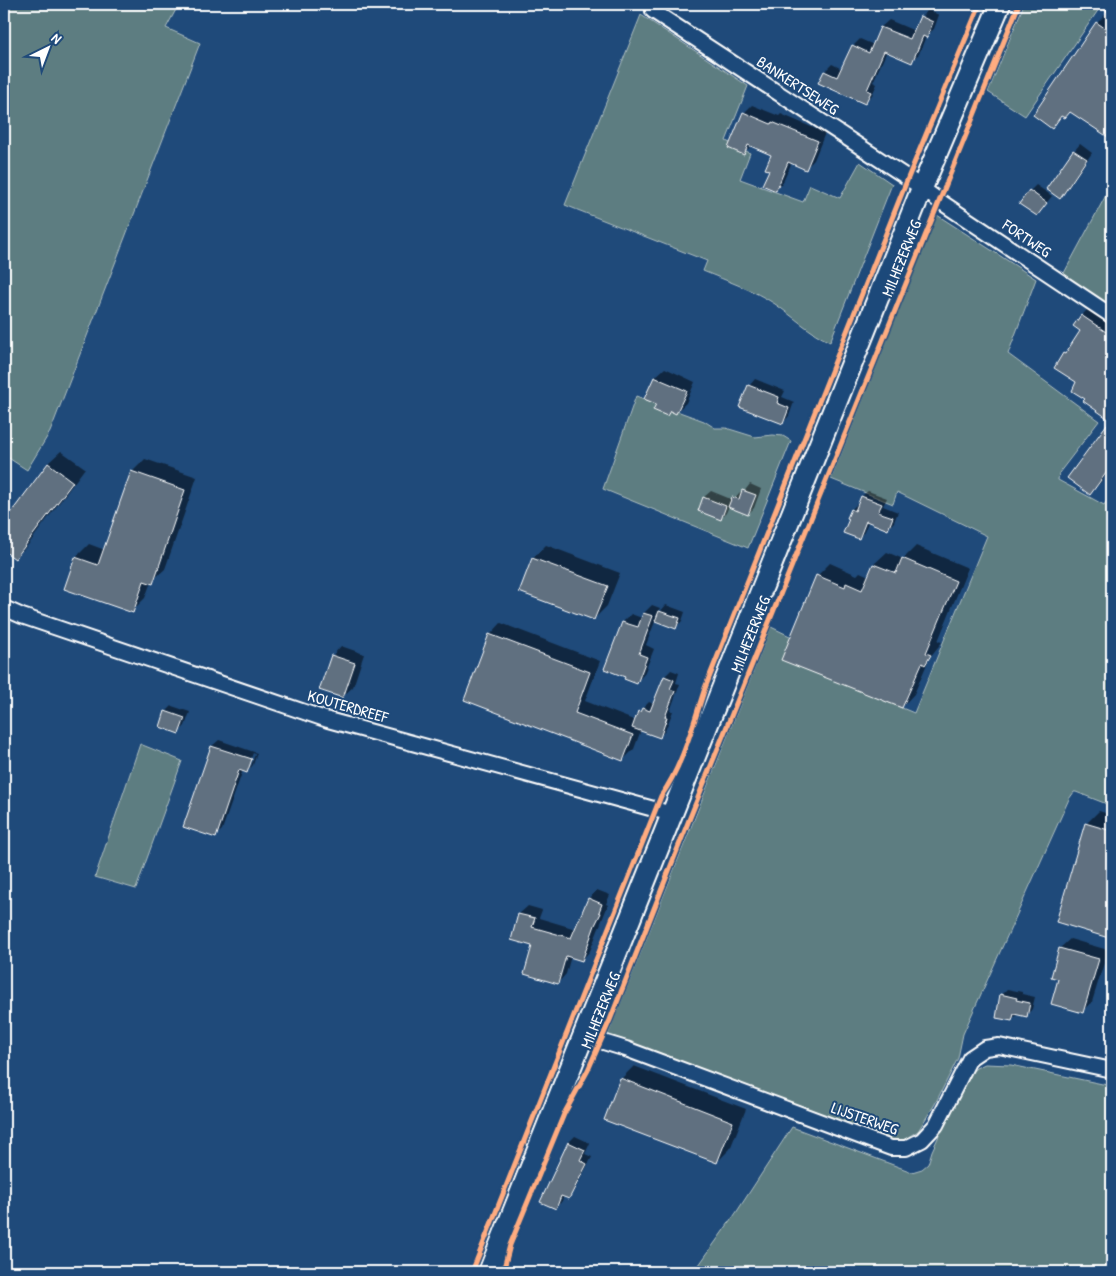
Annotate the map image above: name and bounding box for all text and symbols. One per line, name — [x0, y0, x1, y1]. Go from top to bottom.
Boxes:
north arrow — [22, 22, 72, 72]
text: N — [48, 28, 67, 48]
street label: BANKERTSEWEG — [753, 50, 844, 120]
street label: FORTWEG — [998, 213, 1056, 262]
street label: MILHEZERWEG — [876, 216, 926, 300]
street label: MILHEZERWEG — [725, 592, 775, 676]
street label: KOUTERDREEF — [305, 684, 392, 728]
street label: MILHEZERWEG — [575, 968, 625, 1052]
street label: LIJSTERWEG — [829, 1096, 902, 1140]

